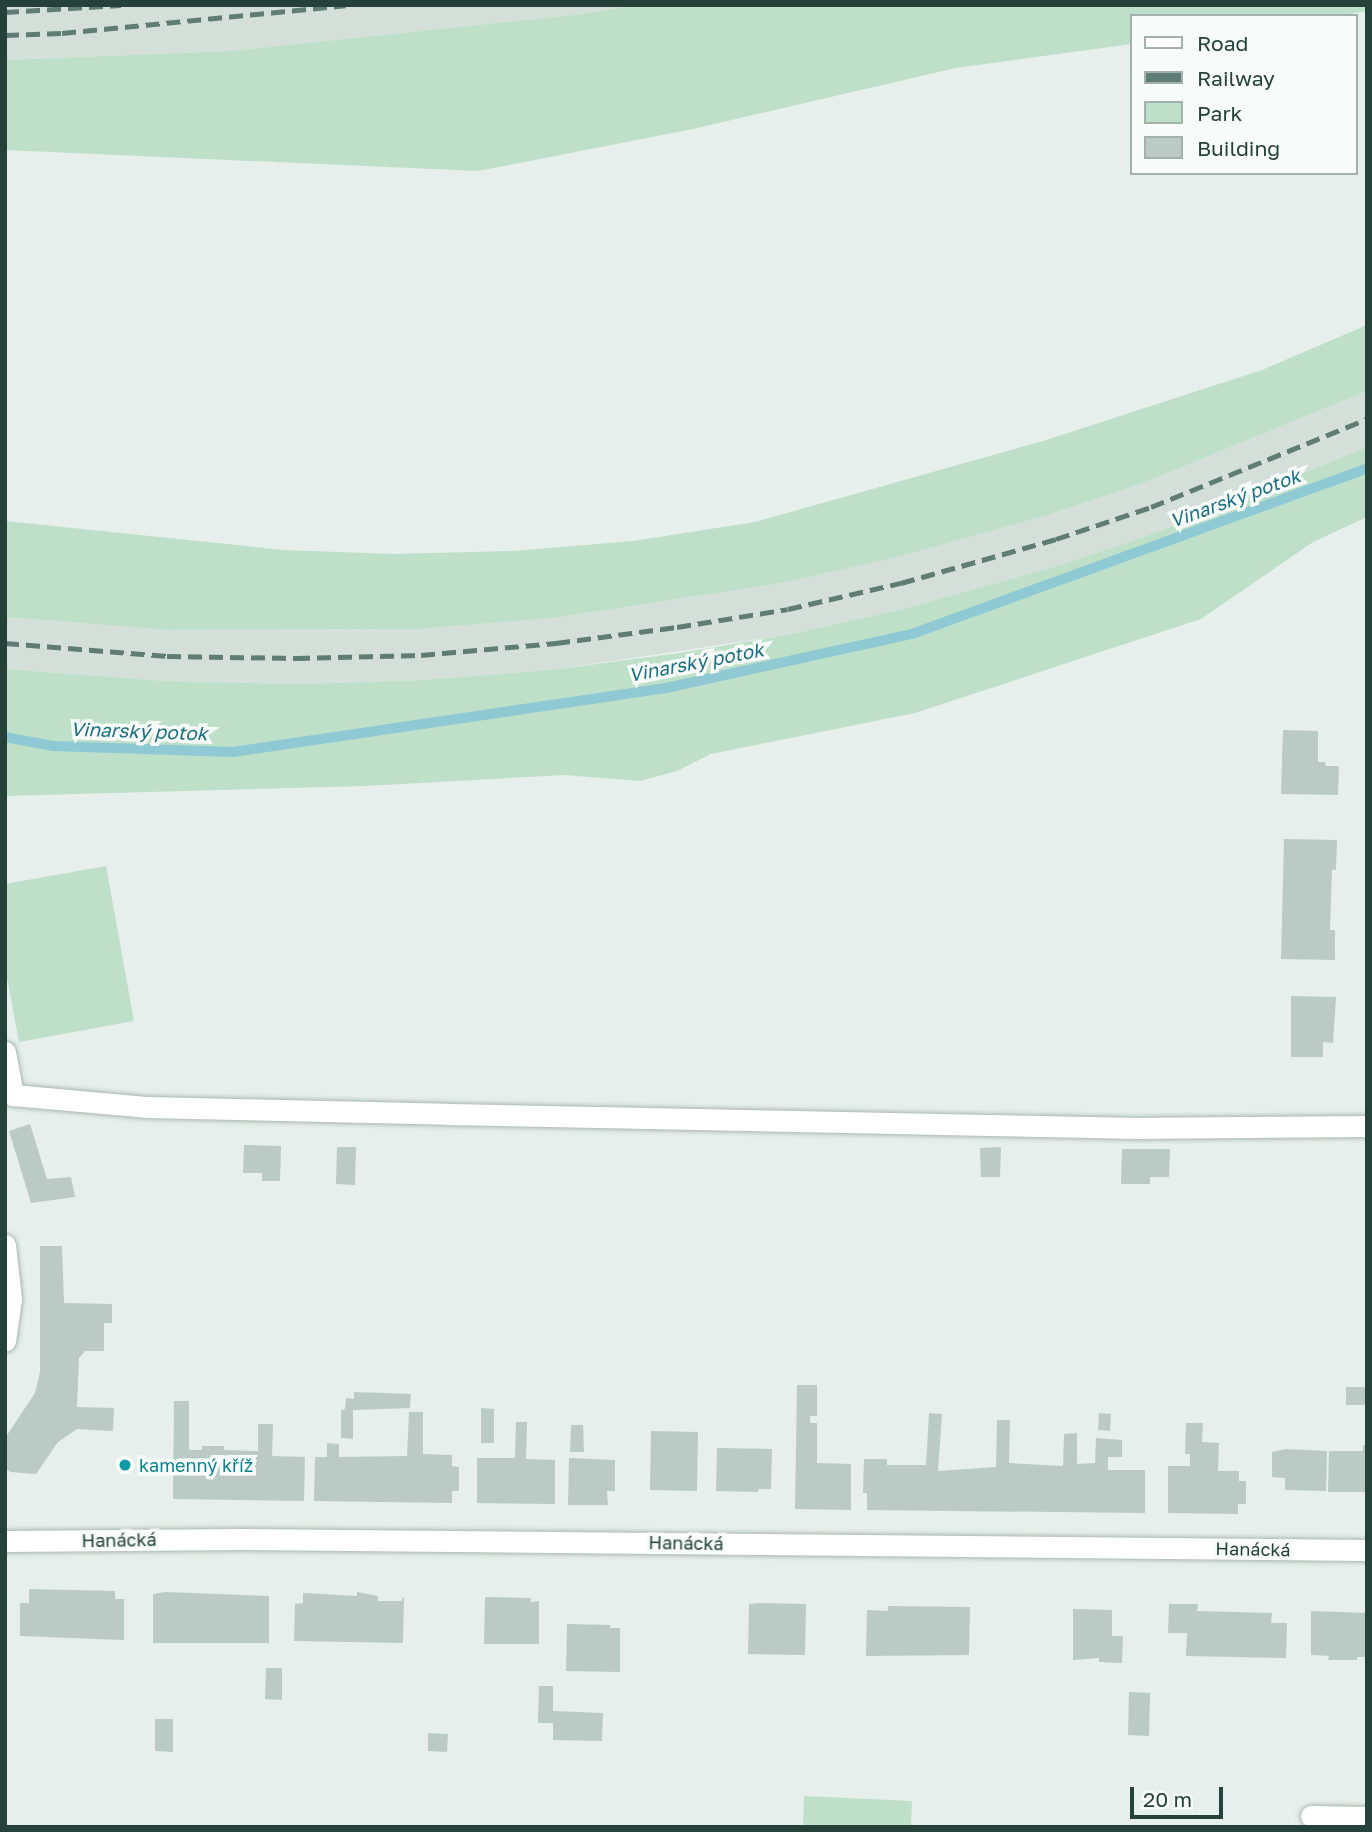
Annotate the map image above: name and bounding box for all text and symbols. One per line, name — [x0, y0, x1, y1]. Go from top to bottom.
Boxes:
legend — [1130, 14, 1358, 175]
text: Road — [1197, 30, 1248, 56]
text: Railway — [1197, 65, 1275, 91]
text: Park — [1197, 100, 1242, 126]
text: Building — [1197, 135, 1280, 161]
water label: Vinarský potok — [1167, 464, 1303, 532]
water label: Vinarský potok — [627, 638, 765, 686]
water label: Vinarský potok — [70, 717, 208, 745]
place label: kamenný kříž — [139, 1454, 253, 1476]
marker: kamenný kříž — [117, 1457, 133, 1473]
street label: Hanácká — [81, 1529, 157, 1551]
street label: Hanácká — [648, 1532, 724, 1554]
street label: Hanácká — [1215, 1538, 1291, 1560]
scale bar — [1134, 1772, 1227, 1816]
text: 20 m — [1143, 1786, 1192, 1812]

